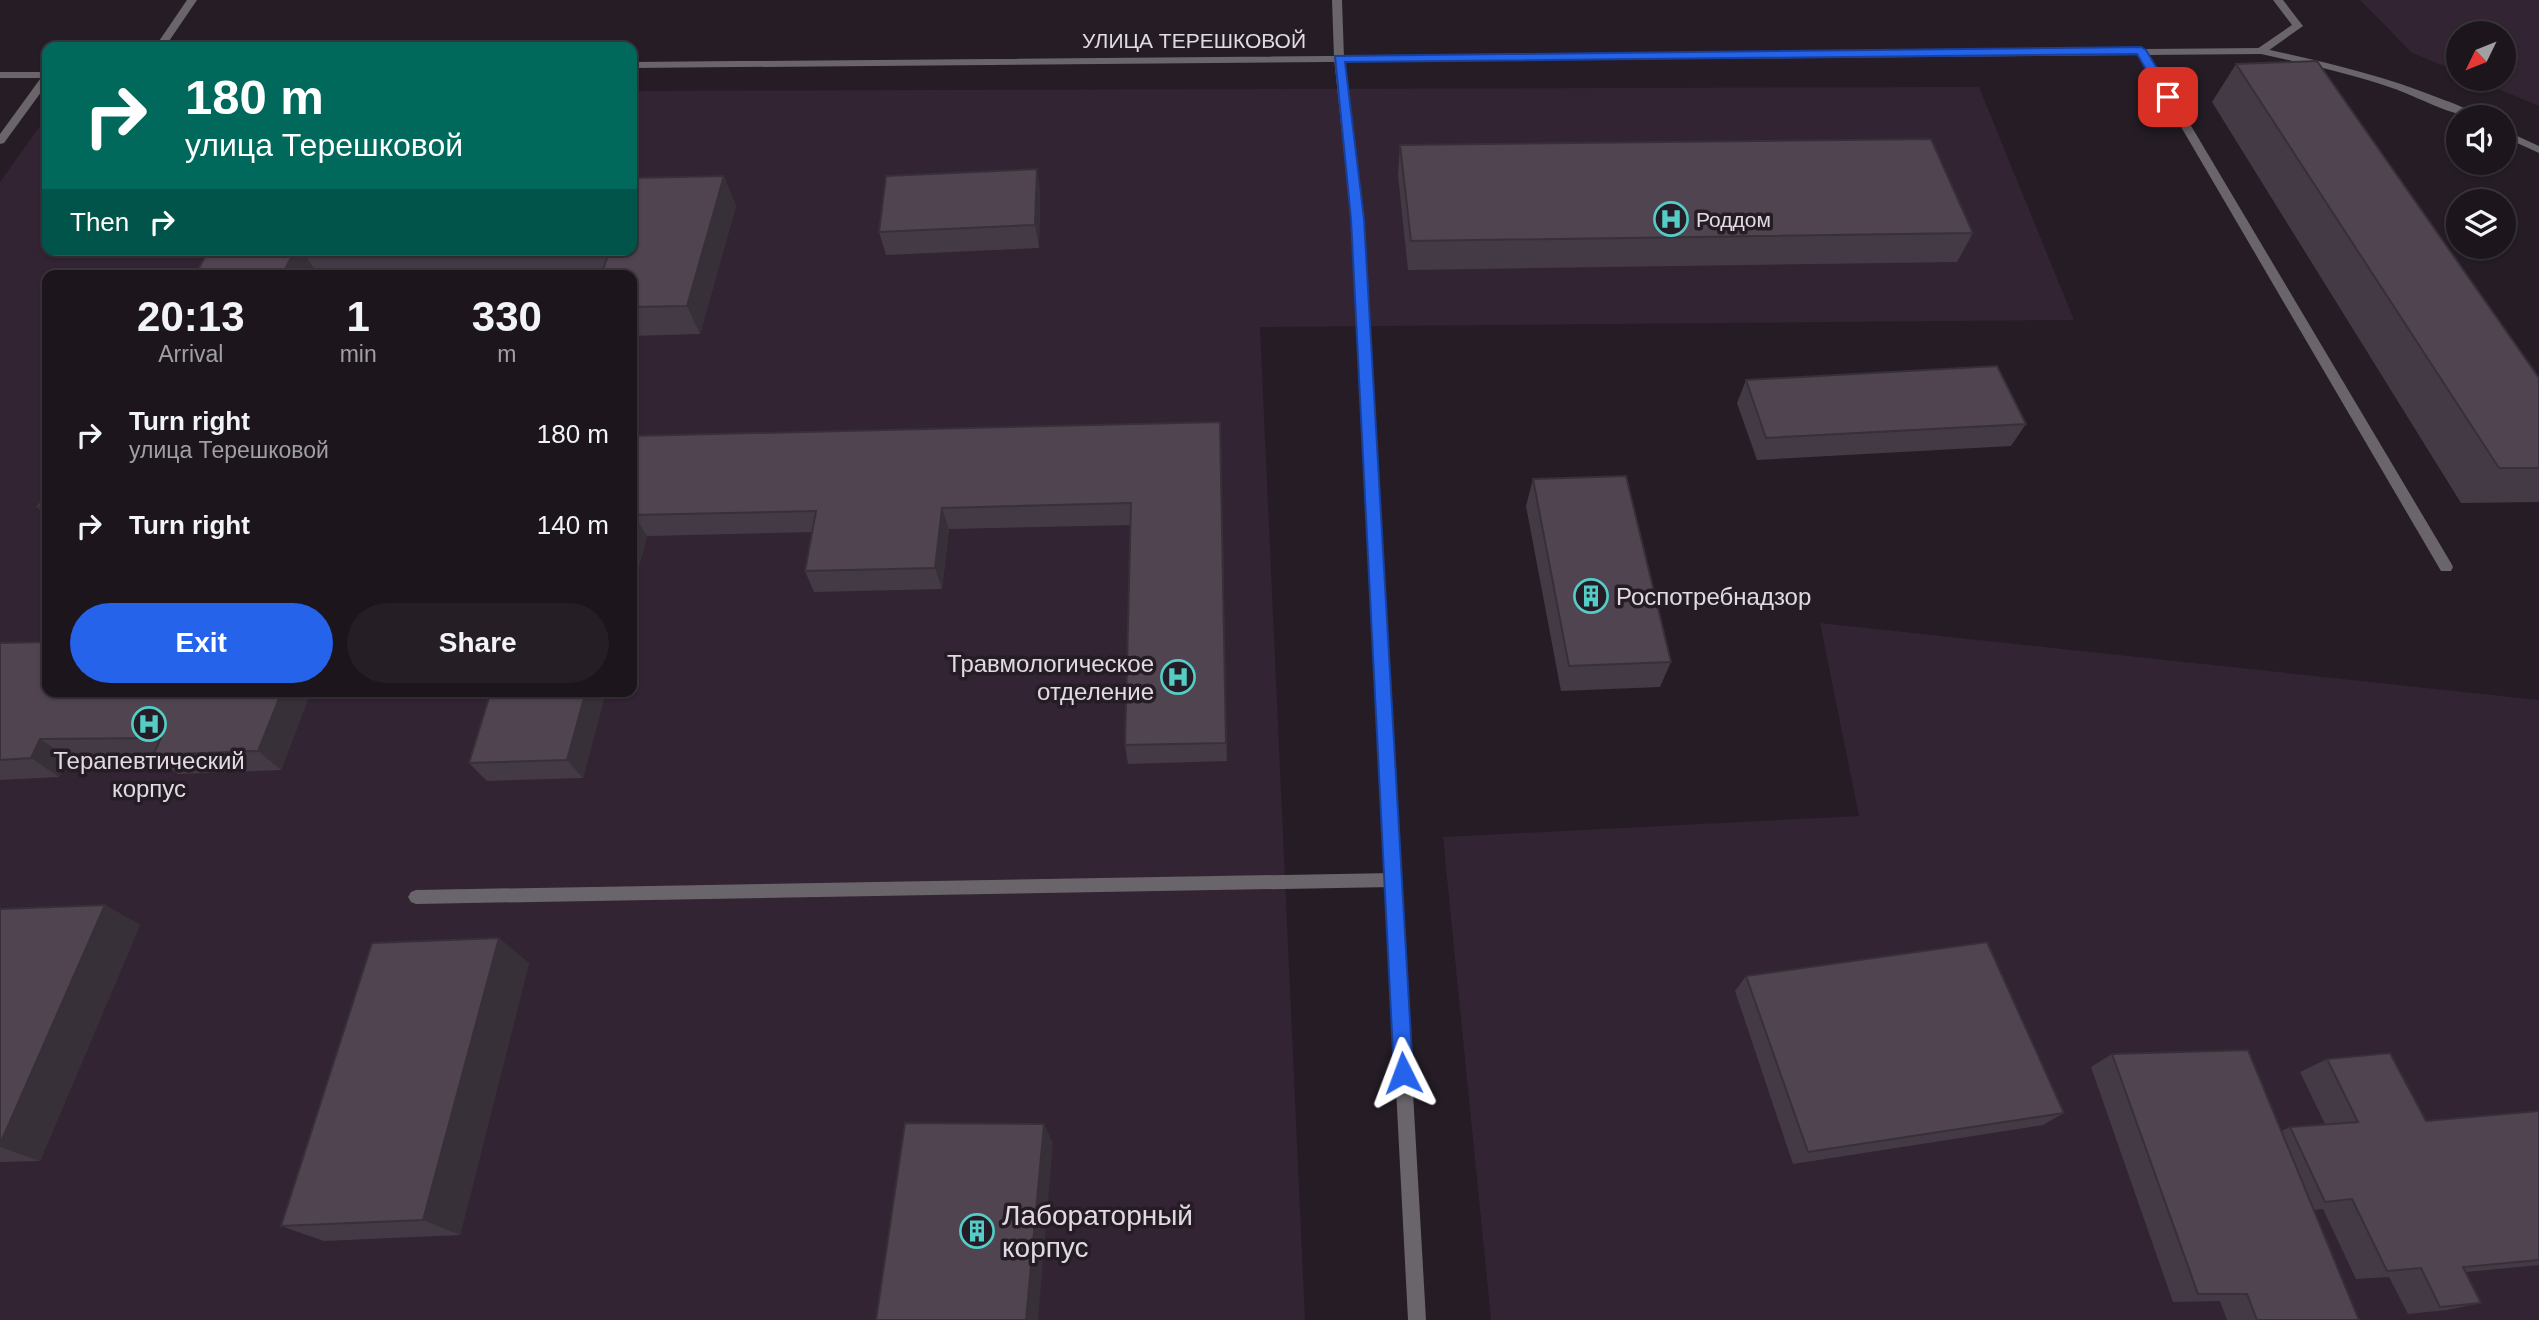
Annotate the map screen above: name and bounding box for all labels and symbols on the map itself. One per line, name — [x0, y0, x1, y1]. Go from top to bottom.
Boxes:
north arrow — [2446, 21, 2516, 91]
street label: УЛИЦА ТЕРЕШКОВОЙ — [1082, 29, 1306, 52]
pin — [2138, 67, 2198, 127]
hospital icon: Роддом — [1652, 200, 1690, 238]
place label: Роддом — [1696, 208, 1771, 231]
building icon: Роспотребнадзор — [1572, 577, 1610, 615]
place label: Роспотребнадзор — [1616, 583, 1811, 610]
place label: Травмологическое отделение — [947, 650, 1154, 705]
hospital icon: Травмологическое отделение — [1159, 658, 1197, 696]
hospital icon: Терапевтический корпус — [130, 705, 168, 743]
place label: Терапевтический корпус — [53, 747, 245, 802]
position arrow — [1366, 1036, 1440, 1110]
place label: Лабораторный корпус — [1002, 1200, 1193, 1263]
building icon: Лабораторный корпус — [958, 1212, 996, 1250]

